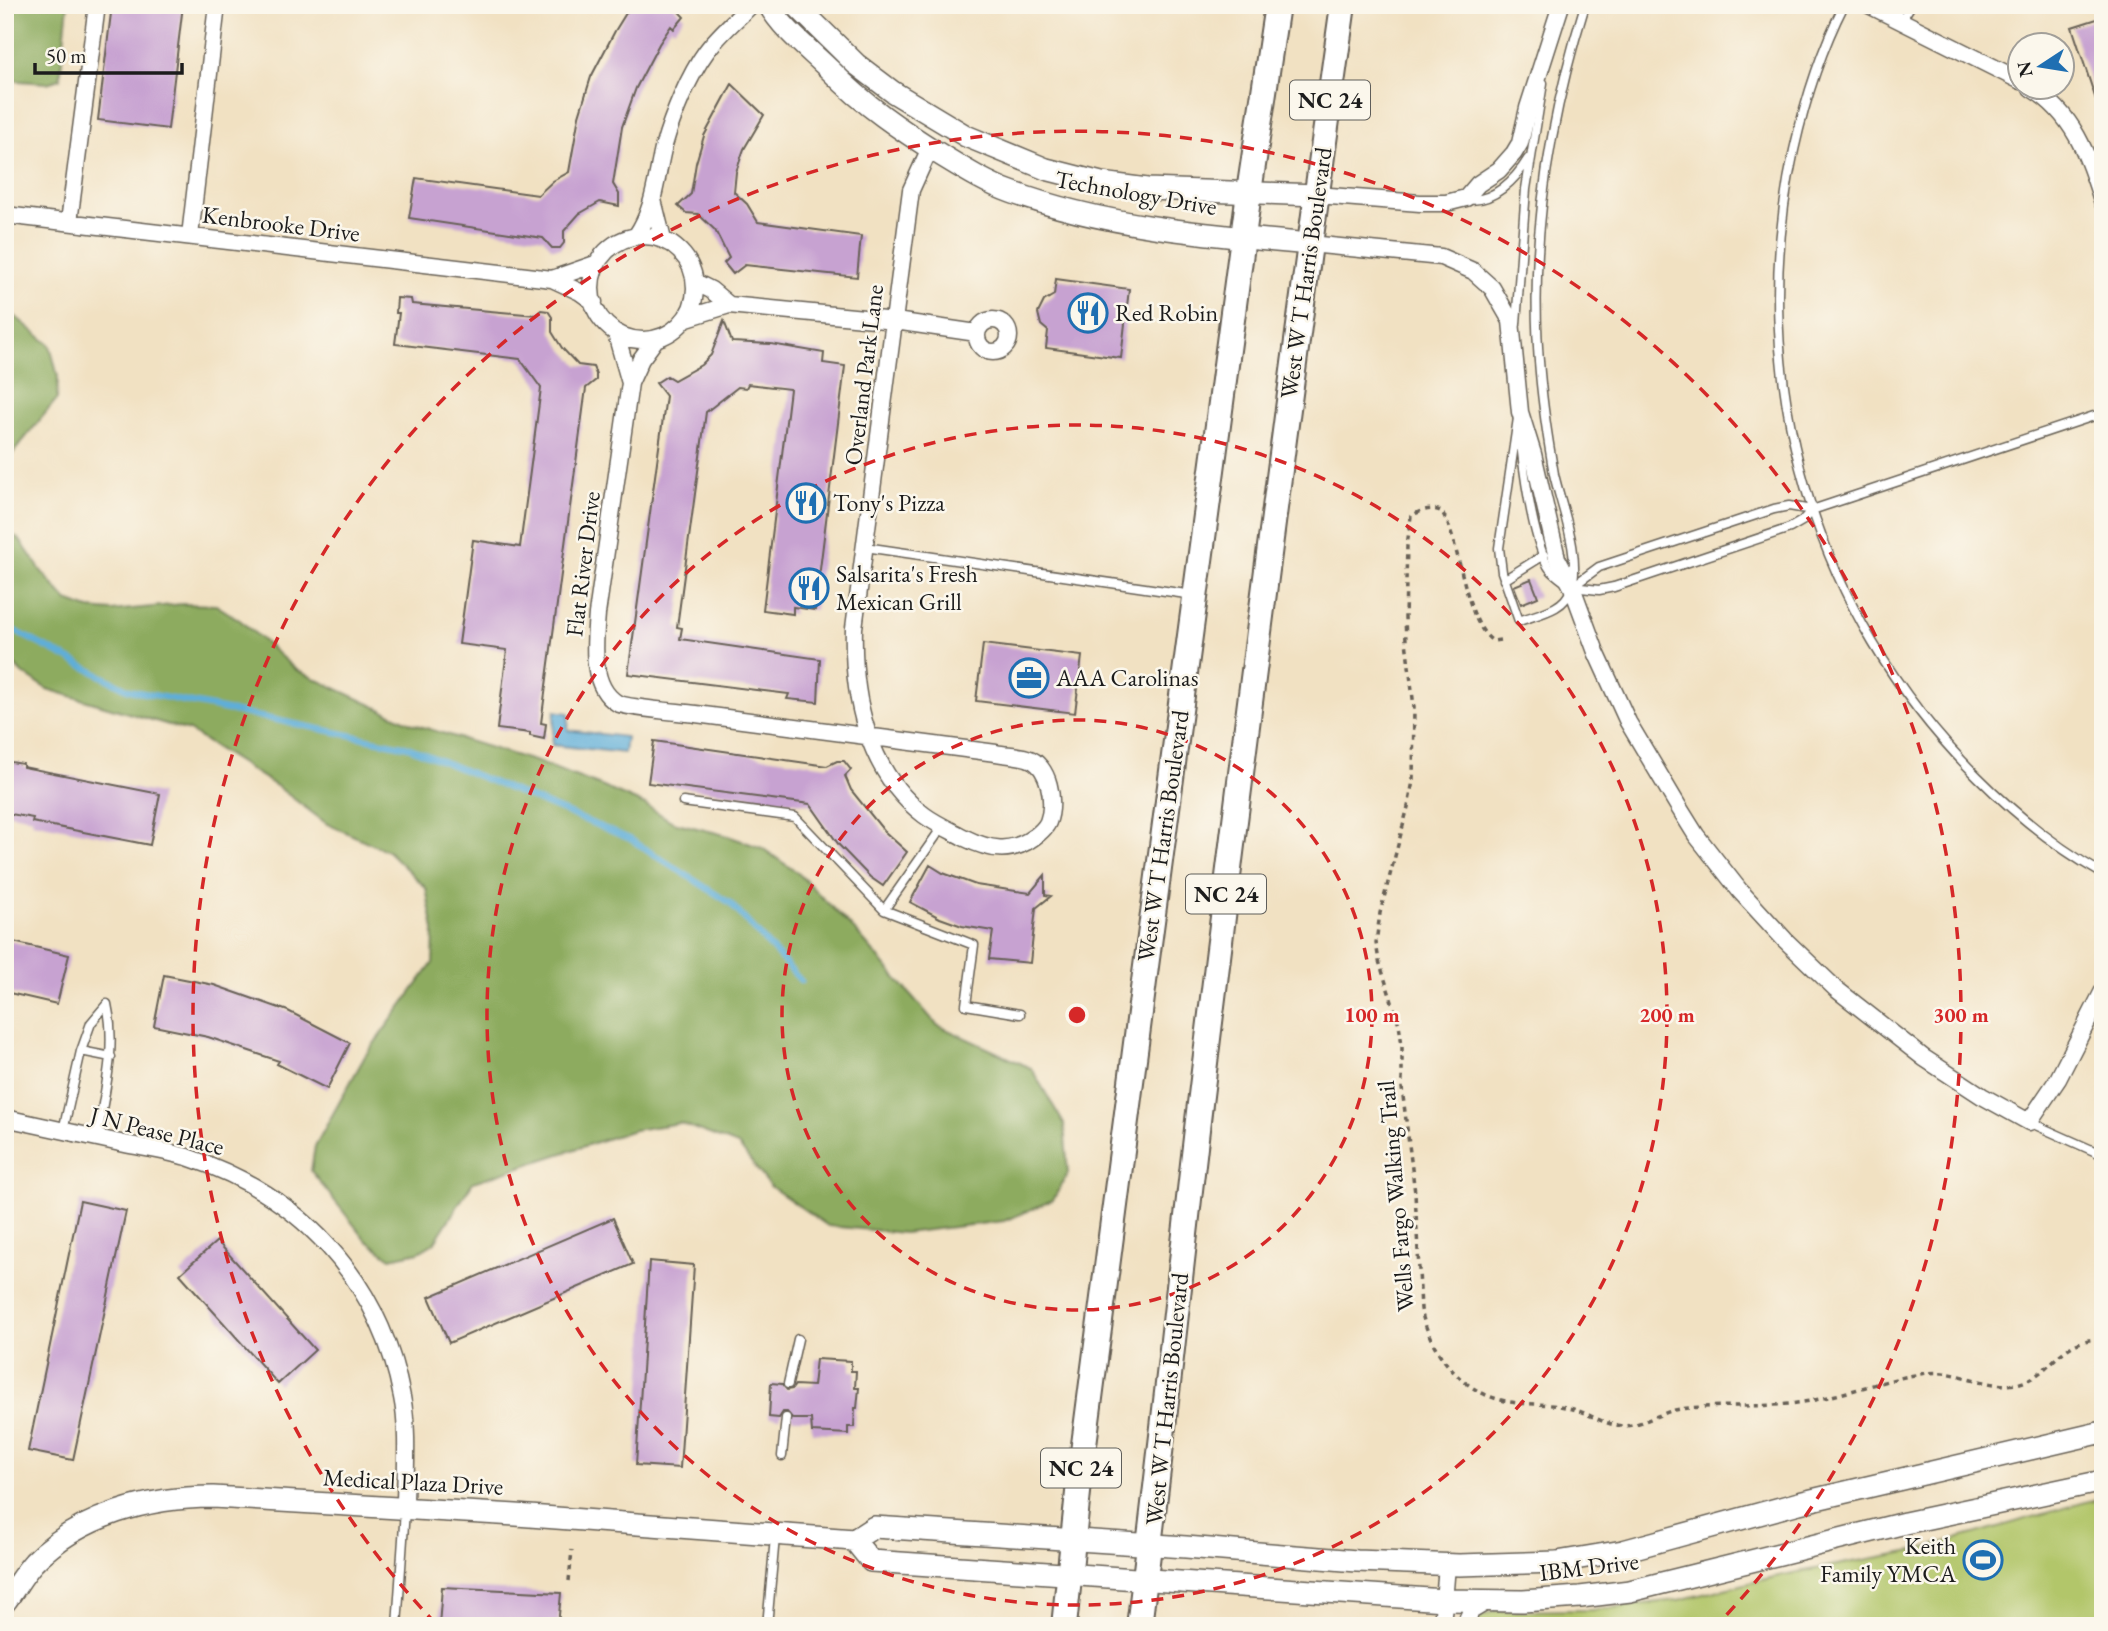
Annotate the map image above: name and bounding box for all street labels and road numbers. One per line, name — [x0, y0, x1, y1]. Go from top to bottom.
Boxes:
road number: NC 24 — [1290, 80, 1370, 120]
street label: West W T Harris Boulevard — [1272, 144, 1339, 401]
street label: Technology Drive — [1053, 163, 1219, 222]
street label: Kenbrooke Drive — [200, 198, 362, 249]
street label: Overland Park Lane — [837, 283, 890, 467]
street label: Flat River Drive — [558, 489, 607, 638]
street label: West W T Harris Boulevard — [1129, 707, 1196, 964]
road number: NC 24 — [1186, 874, 1266, 914]
street label: Wells Fargo Walking Trail — [1370, 1079, 1421, 1313]
street label: J N Pease Place — [85, 1098, 227, 1162]
street label: West W T Harris Boulevard — [1138, 1270, 1195, 1527]
road number: NC 24 — [1041, 1448, 1121, 1488]
street label: Medical Plaza Drive — [322, 1461, 504, 1502]
street label: IBM Drive — [1537, 1545, 1640, 1588]

